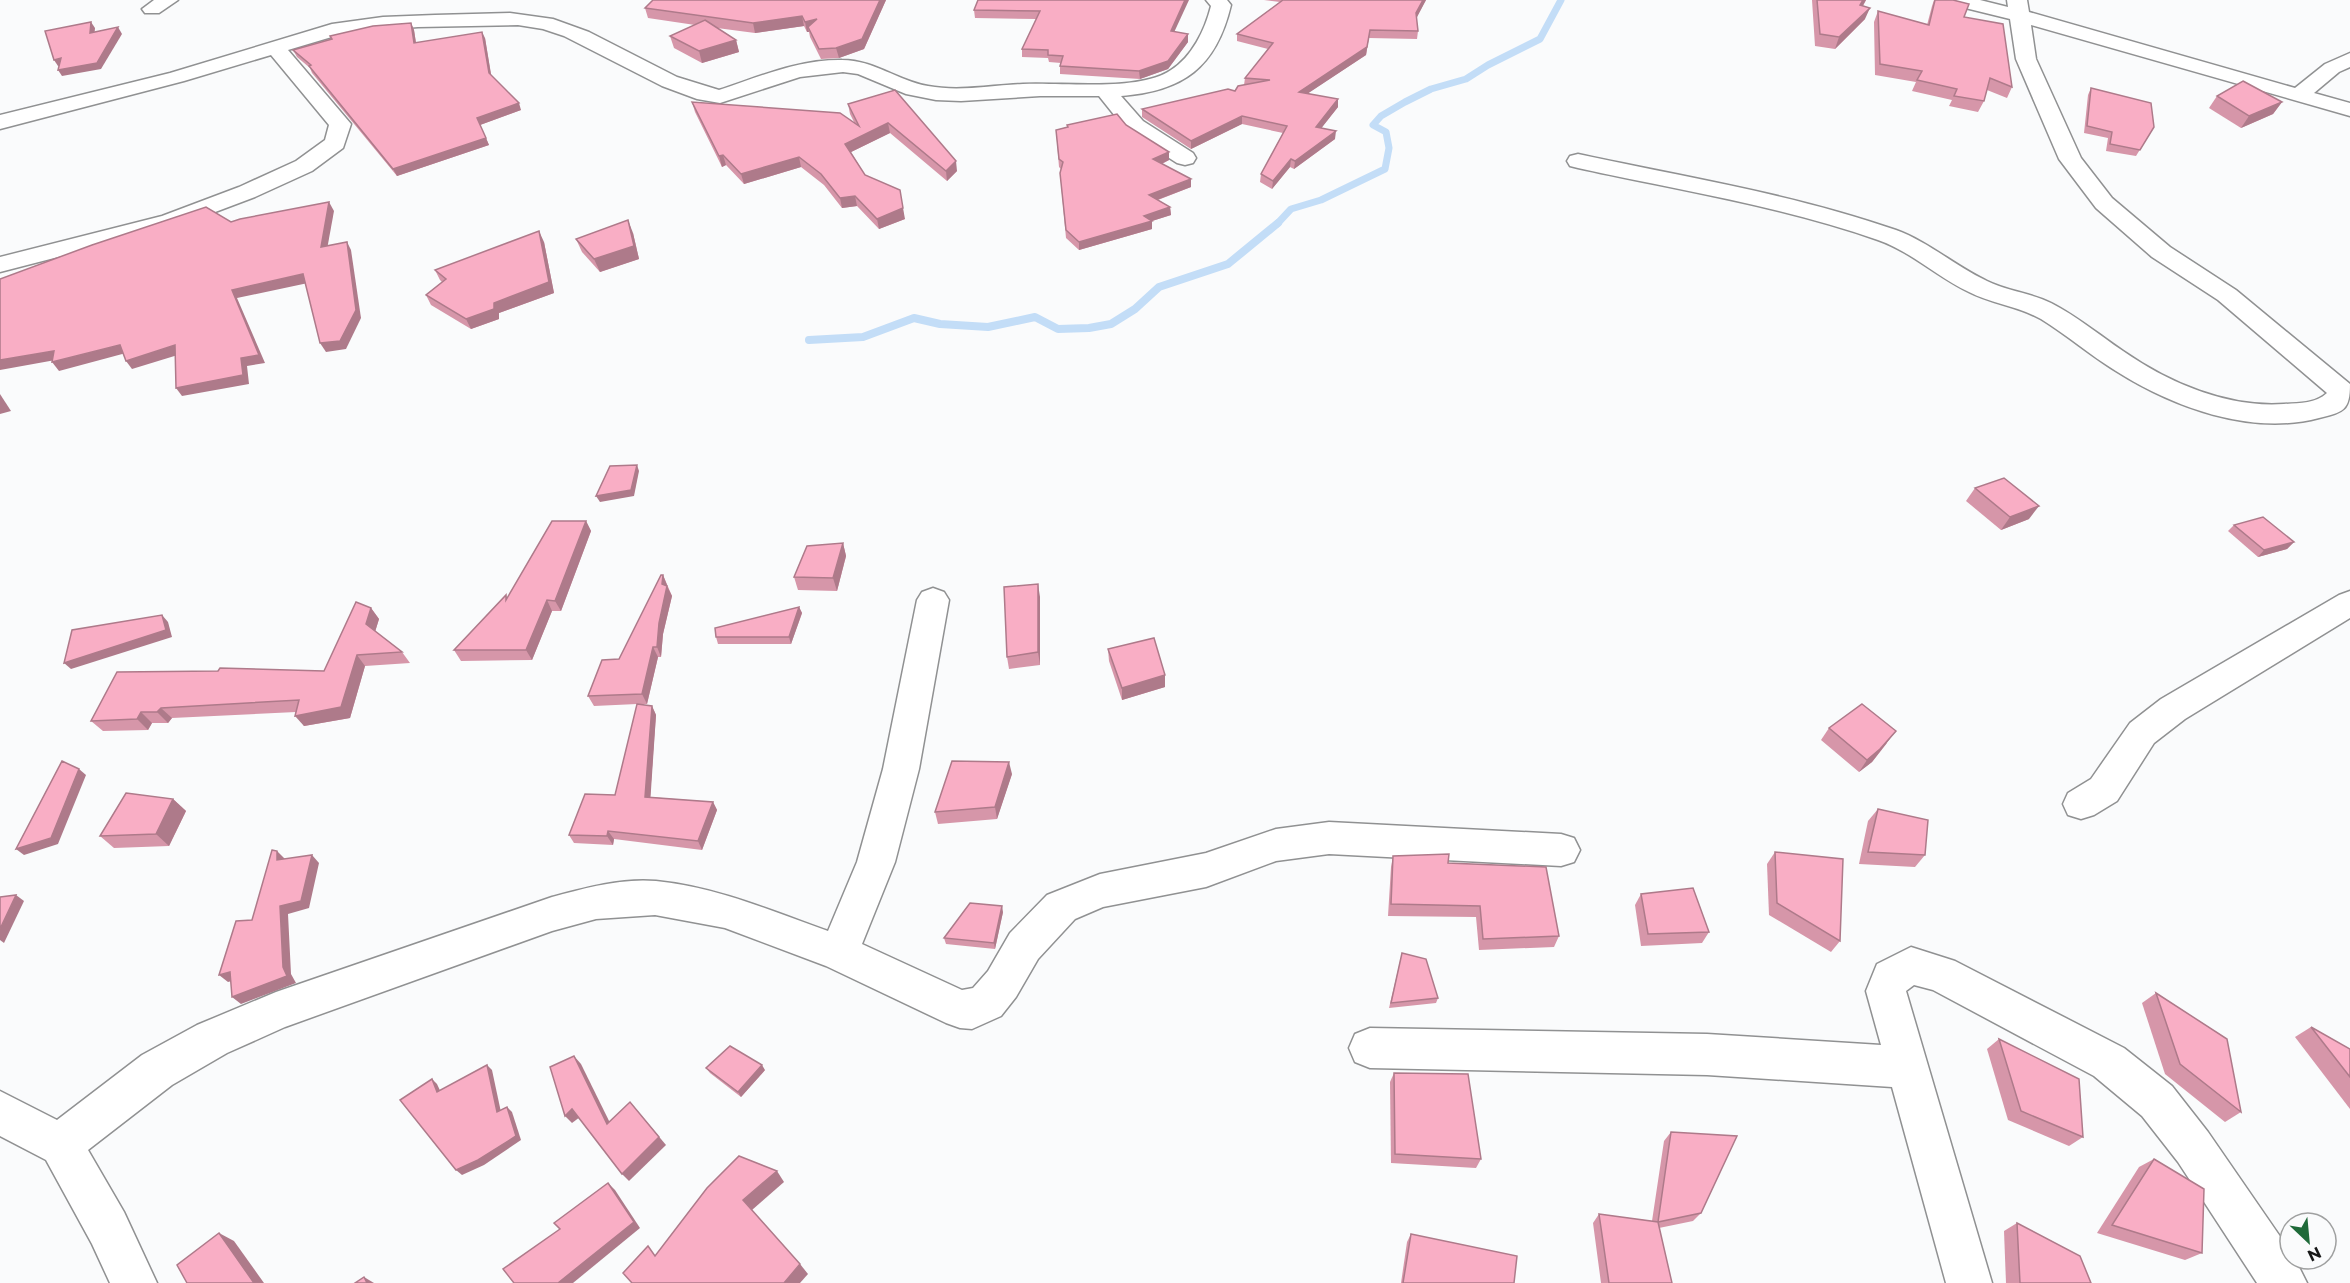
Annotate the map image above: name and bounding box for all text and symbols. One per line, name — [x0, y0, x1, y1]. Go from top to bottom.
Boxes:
north arrow — [2278, 1211, 2338, 1271]
text: N — [2304, 1243, 2324, 1265]

